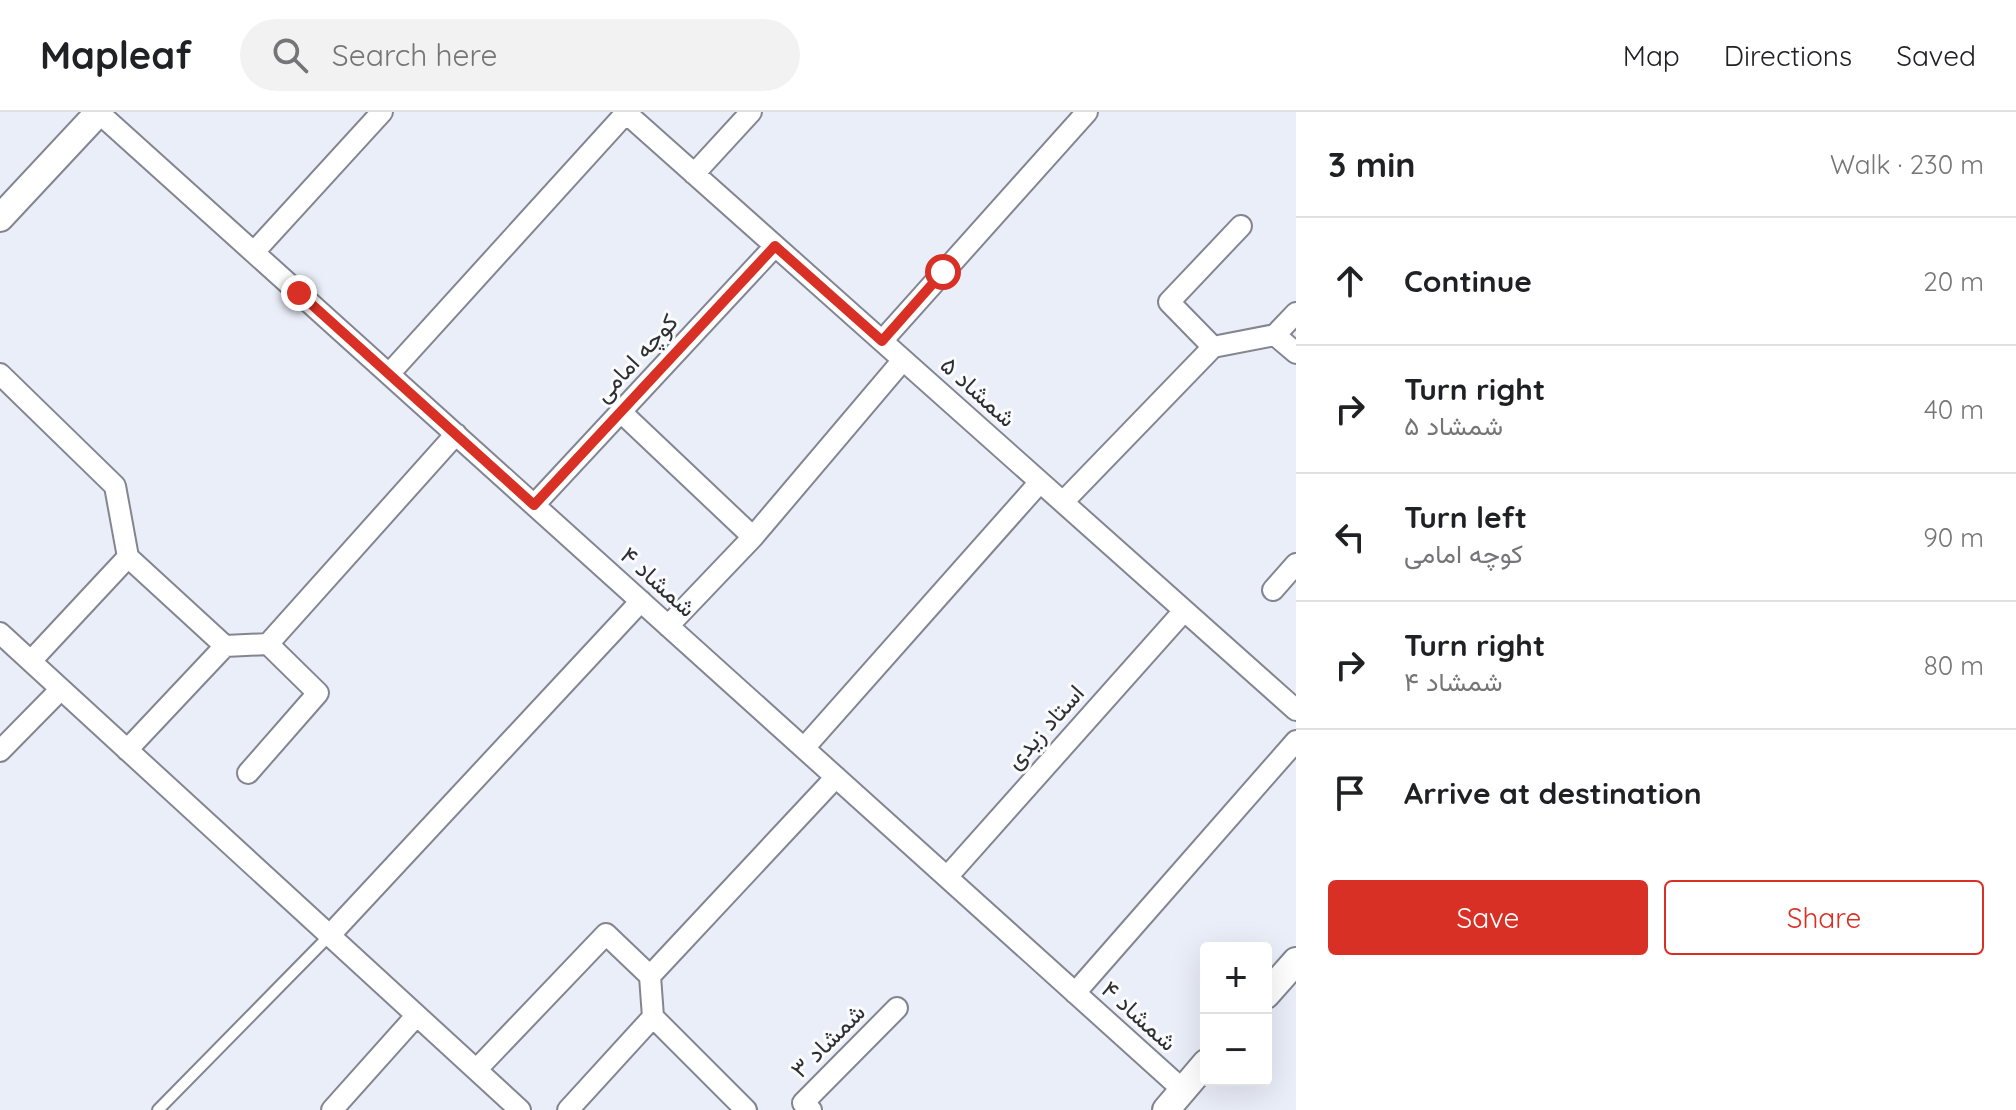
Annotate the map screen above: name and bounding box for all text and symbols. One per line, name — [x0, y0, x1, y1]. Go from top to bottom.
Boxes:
search box — [240, 19, 800, 91]
text: Mapleaf — [40, 31, 192, 79]
icon: search — [268, 33, 312, 77]
text: Search here — [332, 36, 497, 74]
text: Map — [1623, 38, 1680, 73]
text: Directions — [1724, 38, 1852, 73]
text: Saved — [1896, 38, 1976, 73]
text: 3 min — [1328, 143, 1415, 186]
text: Walk · 230 m — [1830, 148, 1984, 181]
route start — [925, 254, 961, 290]
icon: ahead — [1328, 259, 1372, 303]
text: Continue — [1404, 262, 1532, 300]
text: 20 m — [1923, 265, 1984, 298]
route end — [281, 275, 317, 311]
street label: کوچه امامی — [587, 307, 685, 409]
street label: شمشاد ۵ — [935, 350, 1023, 433]
text: Turn right — [1404, 370, 1545, 408]
icon: right — [1328, 387, 1372, 431]
text: 40 m — [1924, 393, 1984, 426]
text: شمشاد ۵ — [1404, 409, 1503, 442]
text: Turn left — [1404, 498, 1527, 536]
icon: left — [1328, 515, 1372, 559]
text: 90 m — [1923, 521, 1984, 554]
text: کوچه امامی — [1404, 537, 1523, 570]
street label: شمشاد ۴ — [615, 540, 703, 623]
text: Turn right — [1404, 626, 1545, 664]
icon: right — [1328, 643, 1372, 687]
text: 80 m — [1924, 649, 1984, 682]
text: شمشاد ۴ — [1404, 665, 1503, 698]
street label: استاد زیدی — [999, 678, 1091, 775]
icon: arrive — [1328, 771, 1372, 815]
text: Arrive at destination — [1404, 774, 1702, 812]
button: Save — [1328, 880, 1648, 955]
button: Share — [1664, 880, 1984, 955]
map controls — [1200, 942, 1272, 1086]
button: + — [1200, 942, 1272, 1014]
street label: شمشاد ۴ — [1096, 974, 1184, 1057]
street label: شمشاد ۳ — [784, 997, 871, 1084]
button: − — [1200, 1014, 1272, 1086]

